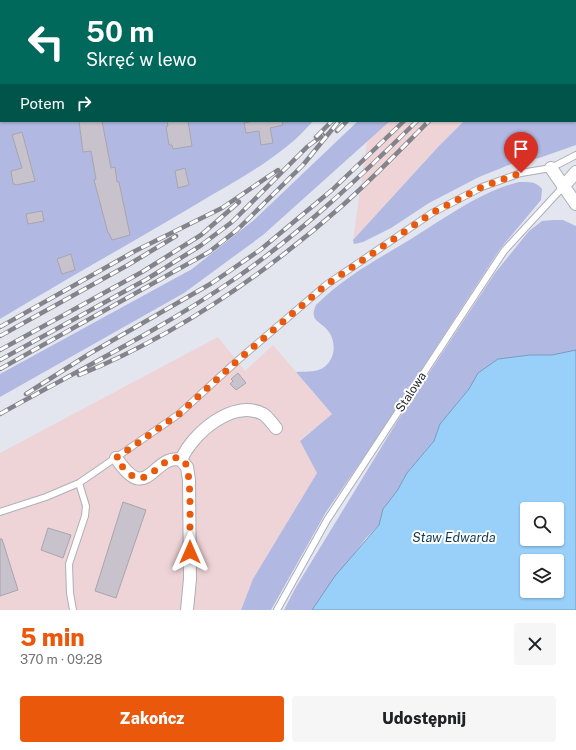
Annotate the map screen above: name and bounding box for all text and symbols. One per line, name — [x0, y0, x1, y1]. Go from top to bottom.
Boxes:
text: 50 m — [86, 15, 154, 48]
icon: left — [20, 16, 72, 68]
text: Skręć w lewo — [86, 49, 197, 70]
icon: right — [73, 92, 95, 114]
text: Potem — [20, 95, 65, 112]
pin — [504, 132, 538, 173]
icon: arrive — [510, 138, 532, 160]
street label: Stalowa — [393, 369, 429, 415]
map controls — [520, 502, 564, 598]
button: search — [520, 502, 564, 546]
water label: Staw Edwarda — [412, 530, 496, 545]
position arrow — [169, 531, 211, 573]
button: layers — [520, 554, 564, 598]
text: 5 min — [20, 623, 85, 651]
button: close — [514, 623, 556, 665]
text: 370 m · 09:28 — [20, 652, 102, 667]
button: Zakończ — [20, 696, 284, 742]
button: Udostępnij — [292, 696, 556, 742]

